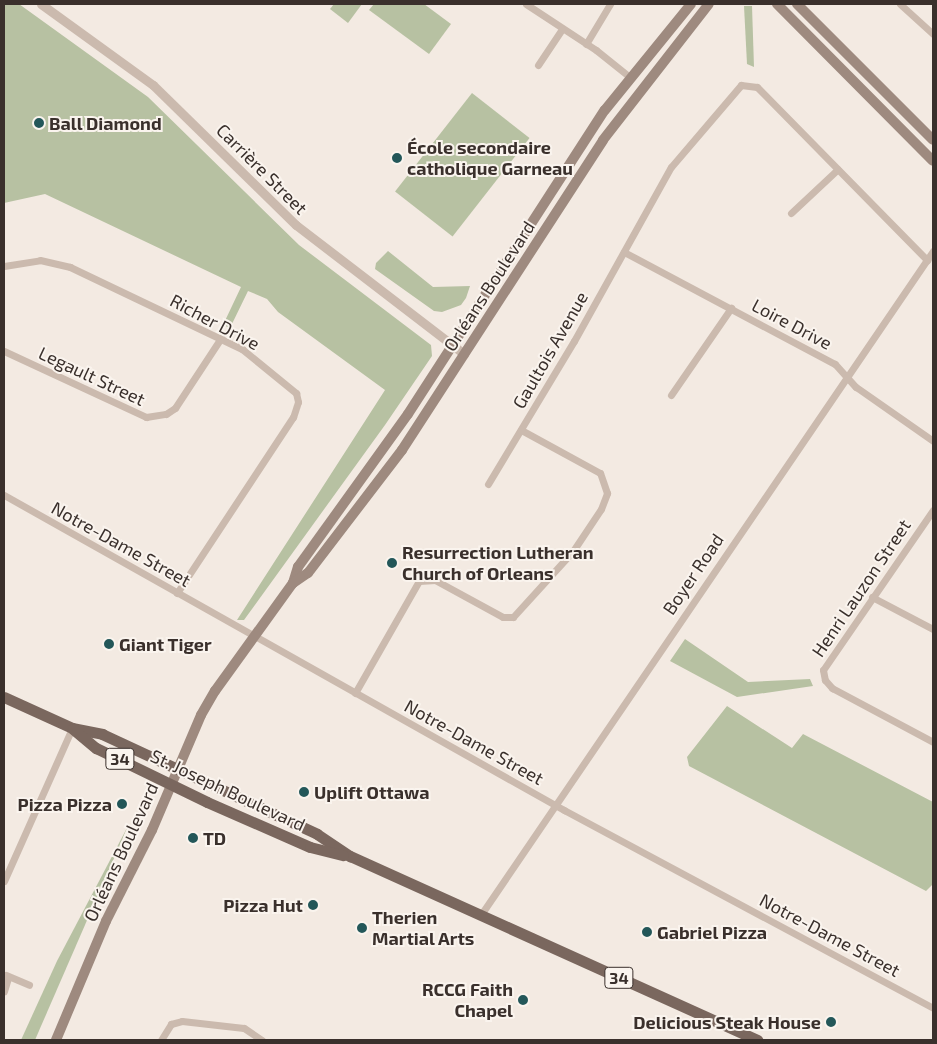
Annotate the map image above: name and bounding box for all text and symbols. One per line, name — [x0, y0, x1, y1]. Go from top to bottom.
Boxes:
place label: Ball Diamond — [49, 112, 162, 134]
marker: Ball Diamond — [33, 117, 45, 129]
street label: Carrière Street — [212, 119, 312, 219]
place label: École secondaire catholique Garneau — [407, 137, 573, 180]
marker: École secondaire catholique Garneau — [391, 152, 403, 164]
street label: Orléans Boulevard — [439, 217, 539, 355]
street label: Gaultois Avenue — [508, 288, 592, 412]
street label: Richer Drive — [166, 289, 264, 355]
street label: Loire Drive — [748, 294, 836, 354]
street label: Legault Street — [35, 342, 149, 410]
street label: Notre-Dame Street — [48, 497, 194, 591]
street label: Henri Lauzon Street — [807, 515, 915, 661]
street label: Boyer Road — [658, 529, 728, 619]
place label: Resurrection Lutheran Church of Orleans — [402, 542, 594, 584]
marker: Resurrection Lutheran Church of Orleans — [386, 557, 398, 569]
place label: Giant Tiger — [119, 633, 212, 655]
marker: Giant Tiger — [103, 638, 115, 650]
street label: Notre-Dame Street — [401, 695, 547, 789]
street label: St. Joseph Boulevard — [147, 745, 309, 835]
road number: 34 — [105, 746, 135, 772]
street label: Orléans Boulevard — [79, 779, 163, 925]
place label: Uplift Ottawa — [314, 781, 429, 803]
marker: Uplift Ottawa — [298, 786, 310, 798]
place label: Pizza Pizza — [18, 793, 112, 815]
marker: Pizza Pizza — [116, 798, 128, 810]
place label: TD — [203, 827, 226, 849]
marker: TD — [187, 832, 199, 844]
street label: Notre-Dame Street — [756, 889, 904, 981]
place label: Pizza Hut — [223, 894, 303, 916]
marker: Pizza Hut — [307, 899, 319, 911]
place label: Therien Martial Arts — [372, 907, 475, 950]
place label: Gabriel Pizza — [657, 921, 768, 943]
marker: Therien Martial Arts — [356, 922, 368, 934]
marker: Gabriel Pizza — [641, 926, 653, 938]
road number: 34 — [604, 964, 634, 991]
place label: RCCG Faith Chapel — [422, 979, 513, 1022]
marker: RCCG Faith Chapel — [517, 994, 529, 1006]
place label: Delicious Steak House — [633, 1011, 821, 1033]
marker: Delicious Steak House — [825, 1016, 837, 1028]

